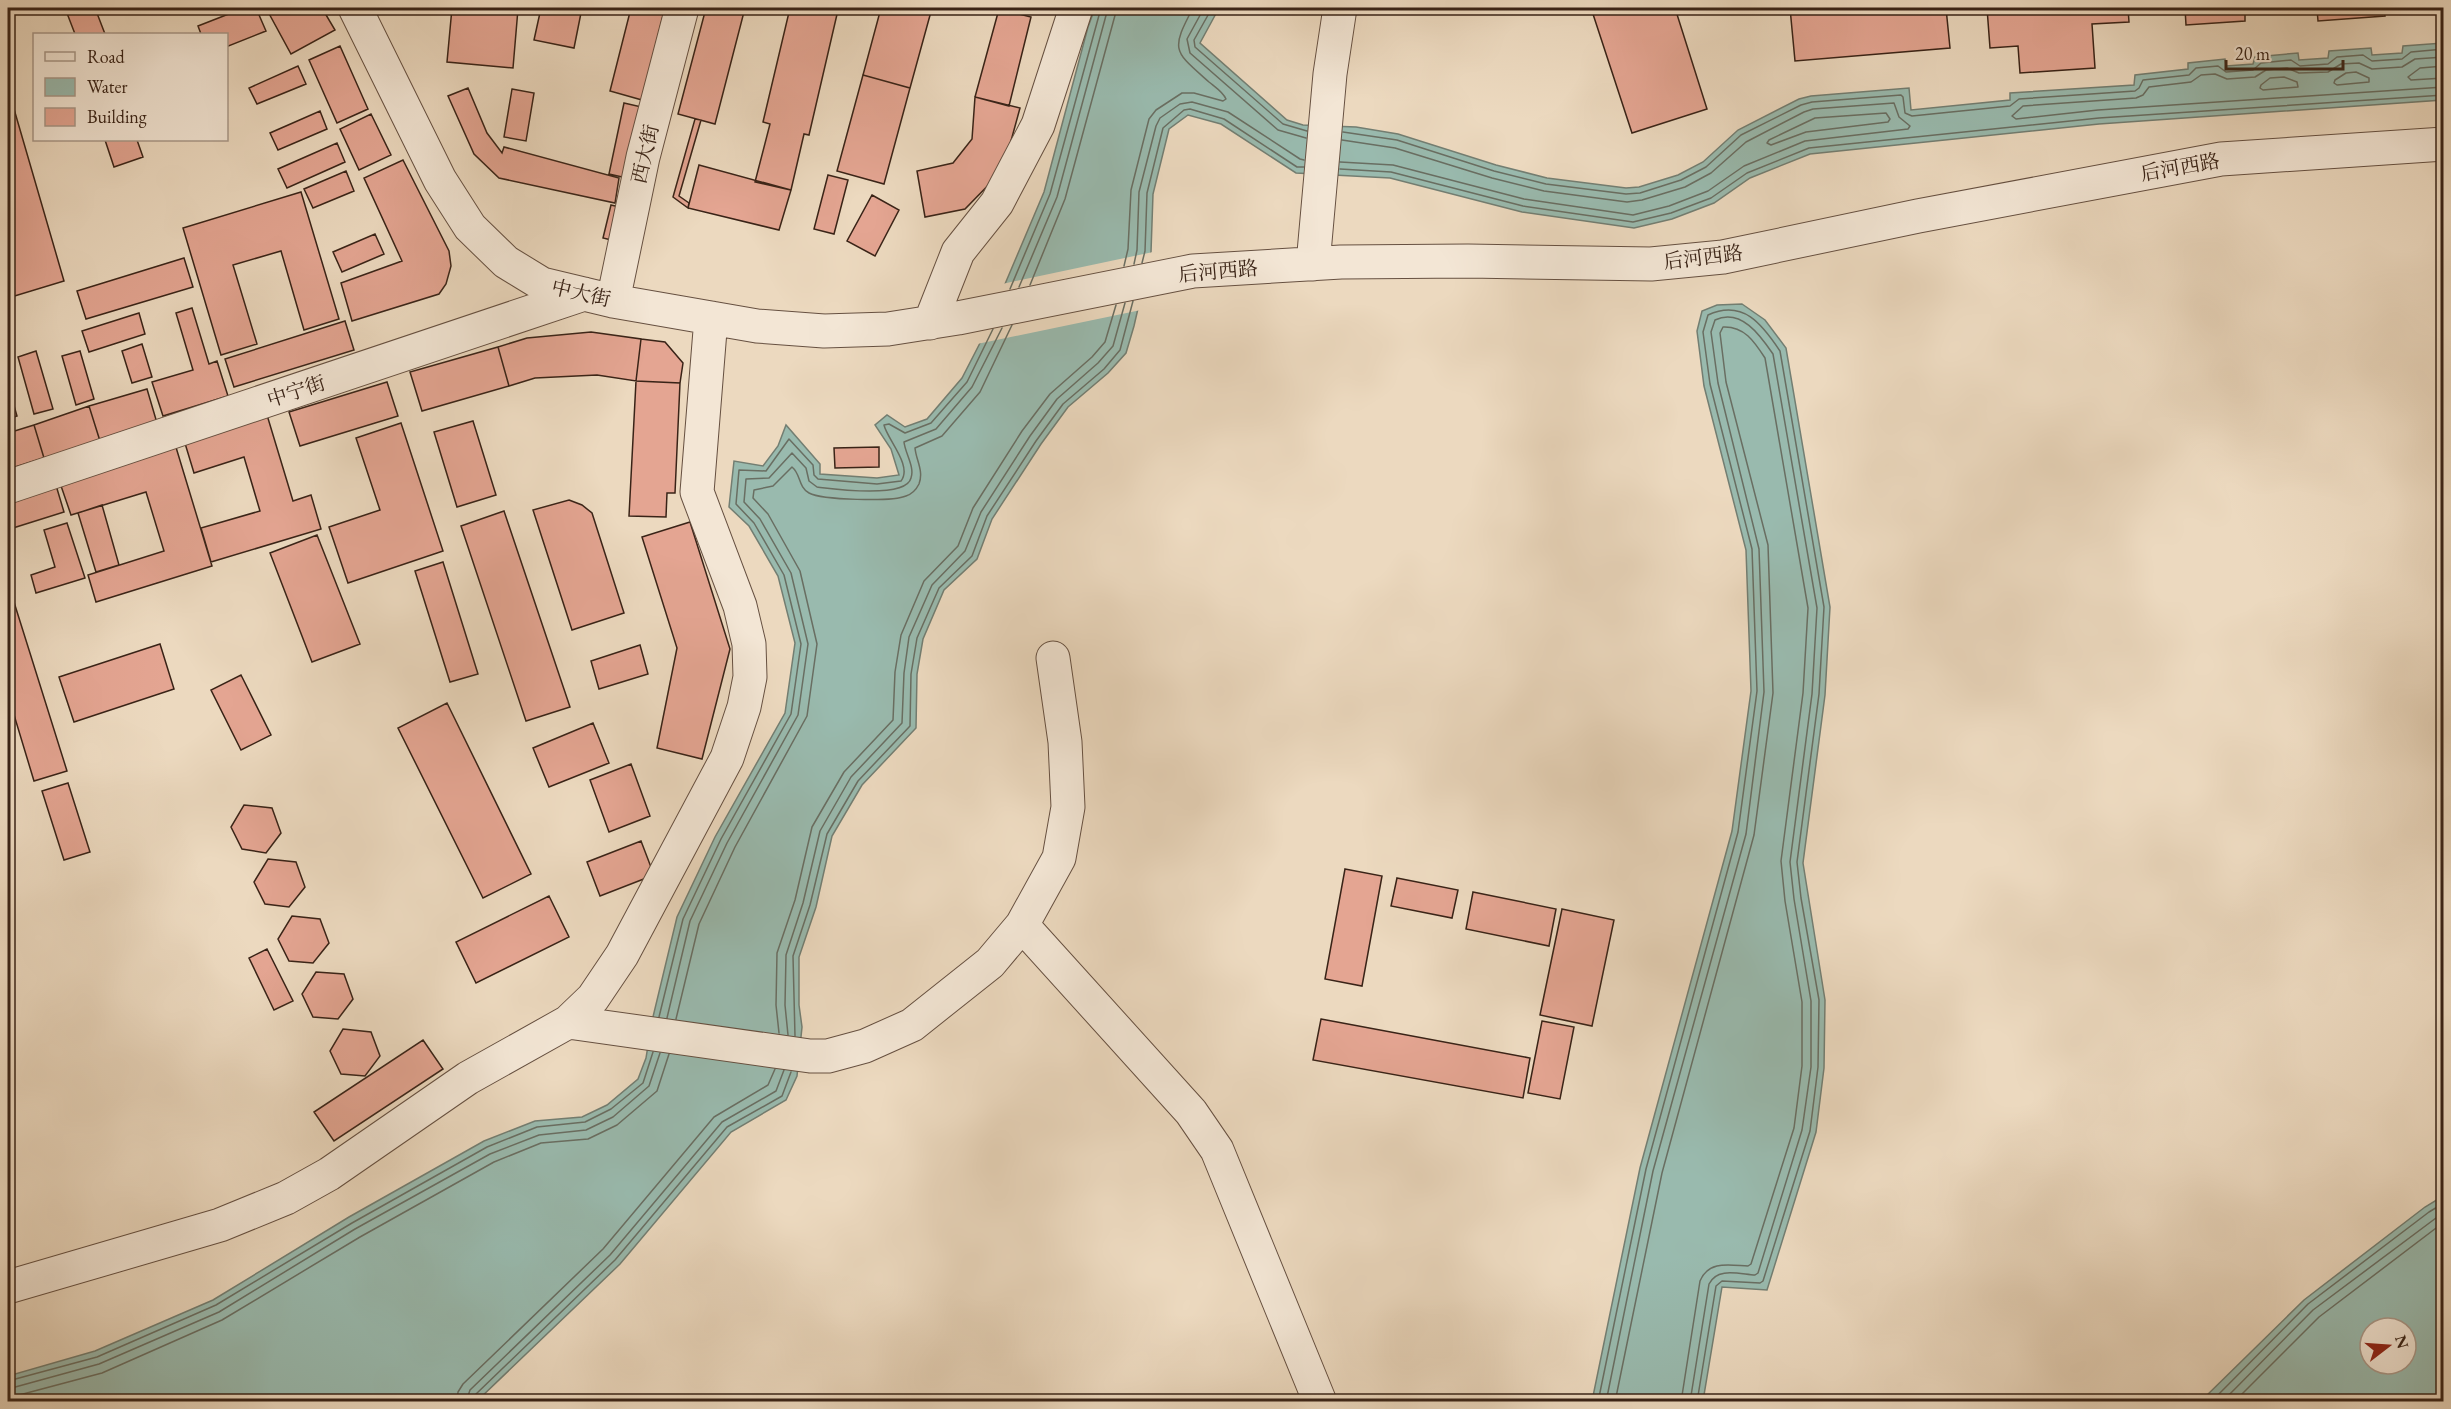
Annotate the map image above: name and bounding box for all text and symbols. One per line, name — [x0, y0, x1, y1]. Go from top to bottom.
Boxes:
legend — [33, 33, 228, 141]
scale bar — [2226, 33, 2343, 71]
text: 20 m — [2235, 42, 2270, 65]
text: Road — [87, 45, 126, 68]
text: Water — [87, 75, 128, 98]
text: Building — [87, 105, 147, 128]
street label: 西大街 — [626, 122, 664, 186]
street label: 后河西路 — [2138, 147, 2222, 187]
street label: 后河西路 — [1662, 239, 1744, 275]
street label: 后河西路 — [1177, 255, 1259, 287]
street label: 中大街 — [549, 274, 613, 312]
street label: 中宁街 — [263, 369, 329, 413]
north arrow — [2358, 1316, 2418, 1376]
text: N — [2390, 1332, 2414, 1351]

